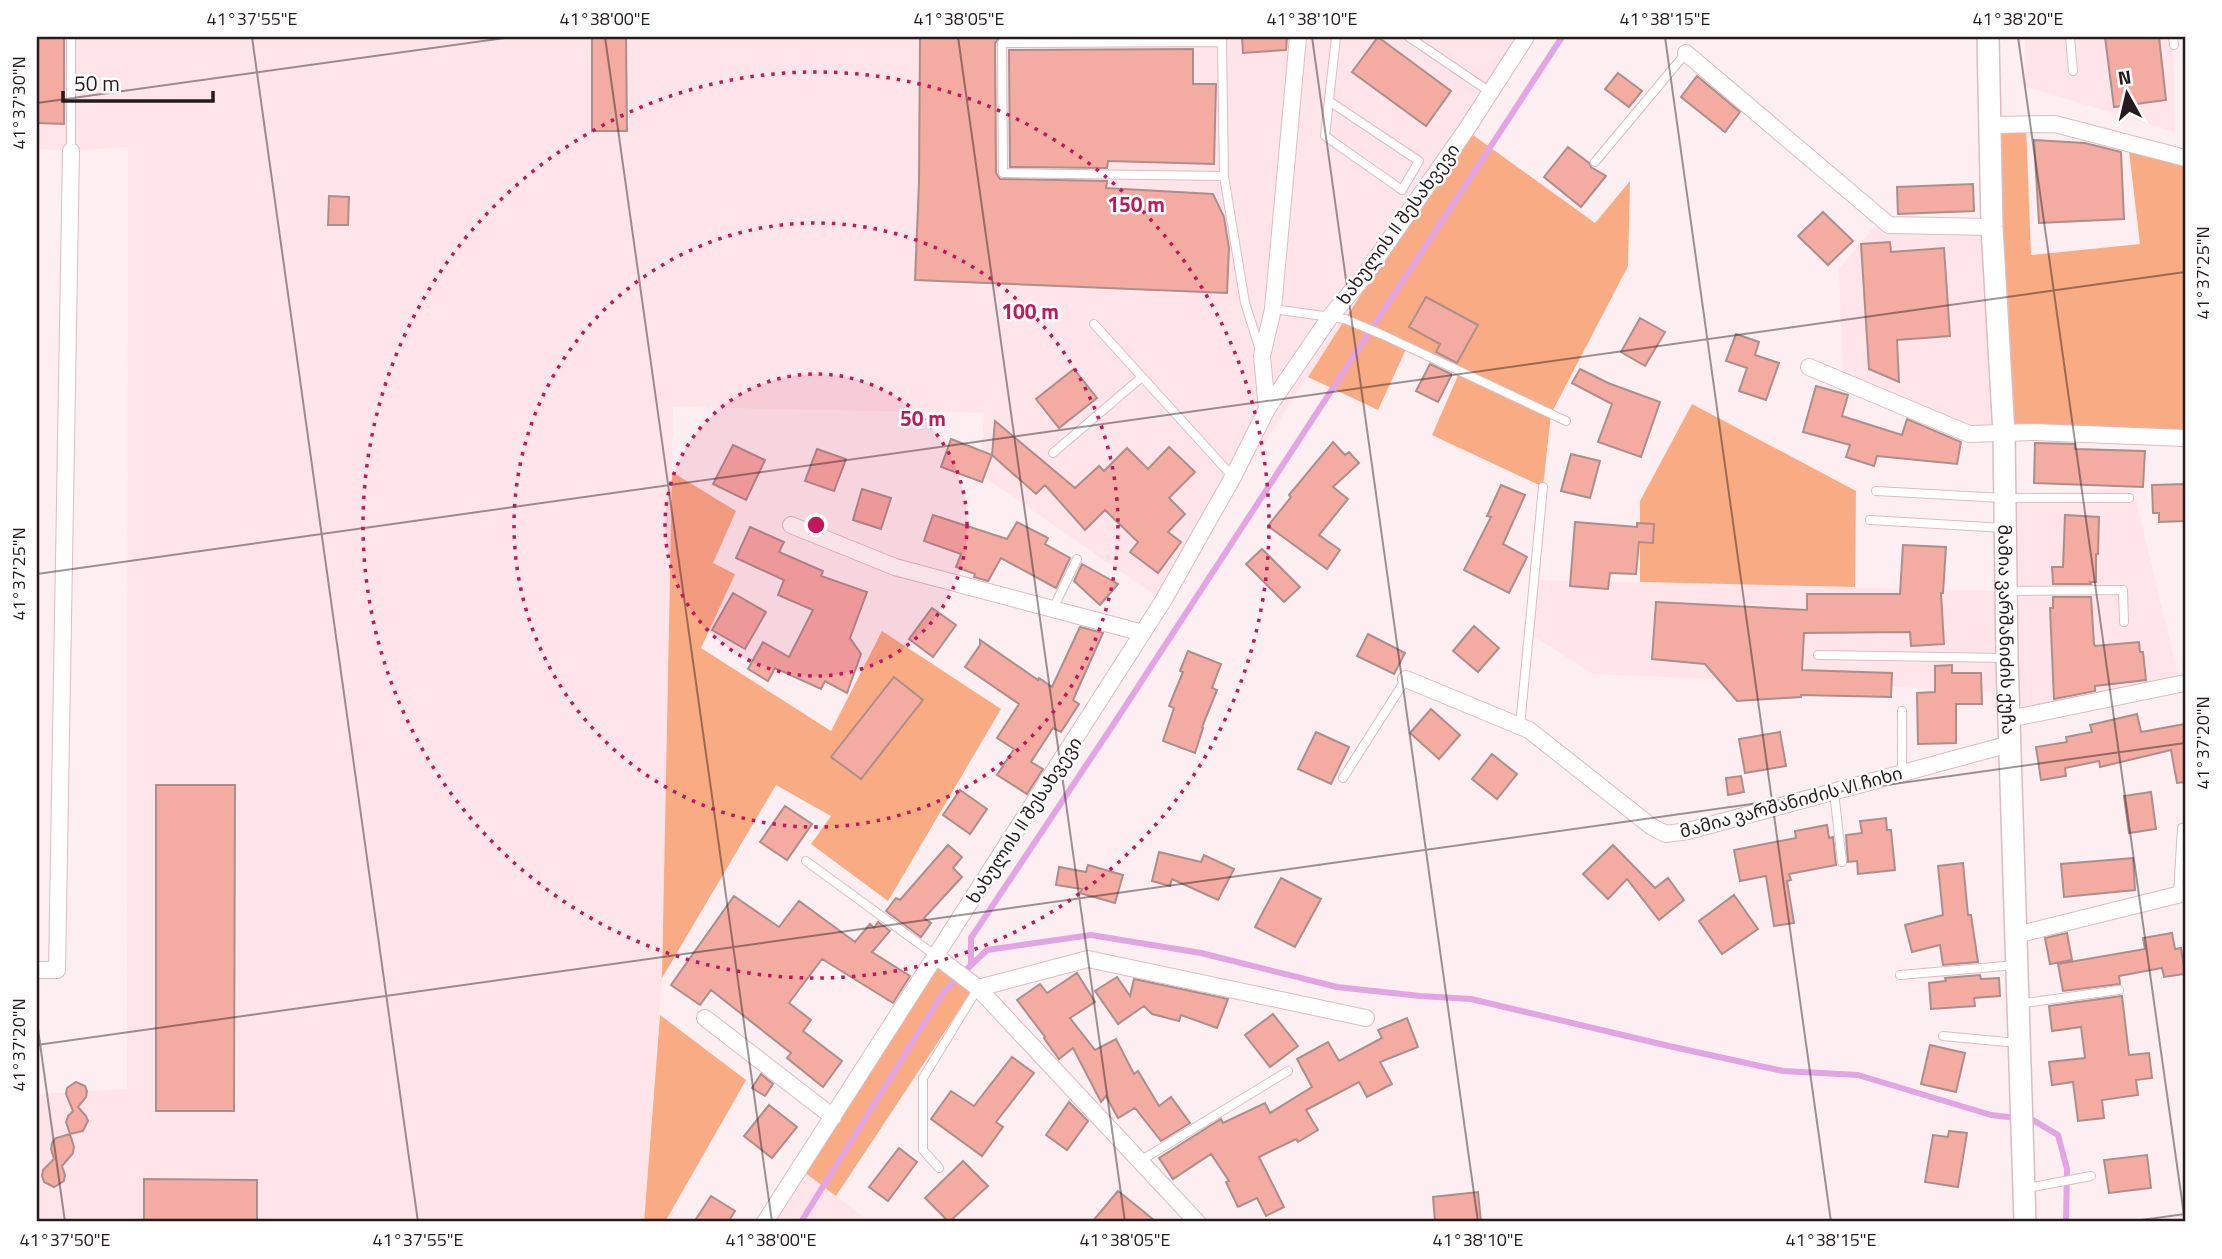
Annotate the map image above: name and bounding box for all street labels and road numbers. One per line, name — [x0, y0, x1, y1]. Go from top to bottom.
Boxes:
street label: ხახულის II შესახვევი — [1330, 138, 1466, 310]
street label: მამია ვარშანიძის ქუჩა — [1992, 524, 2023, 735]
street label: ხახულის II შესახვევი — [960, 731, 1088, 909]
street label: მამია ვარშანიძის VI ჩიხი — [1677, 759, 1905, 845]

